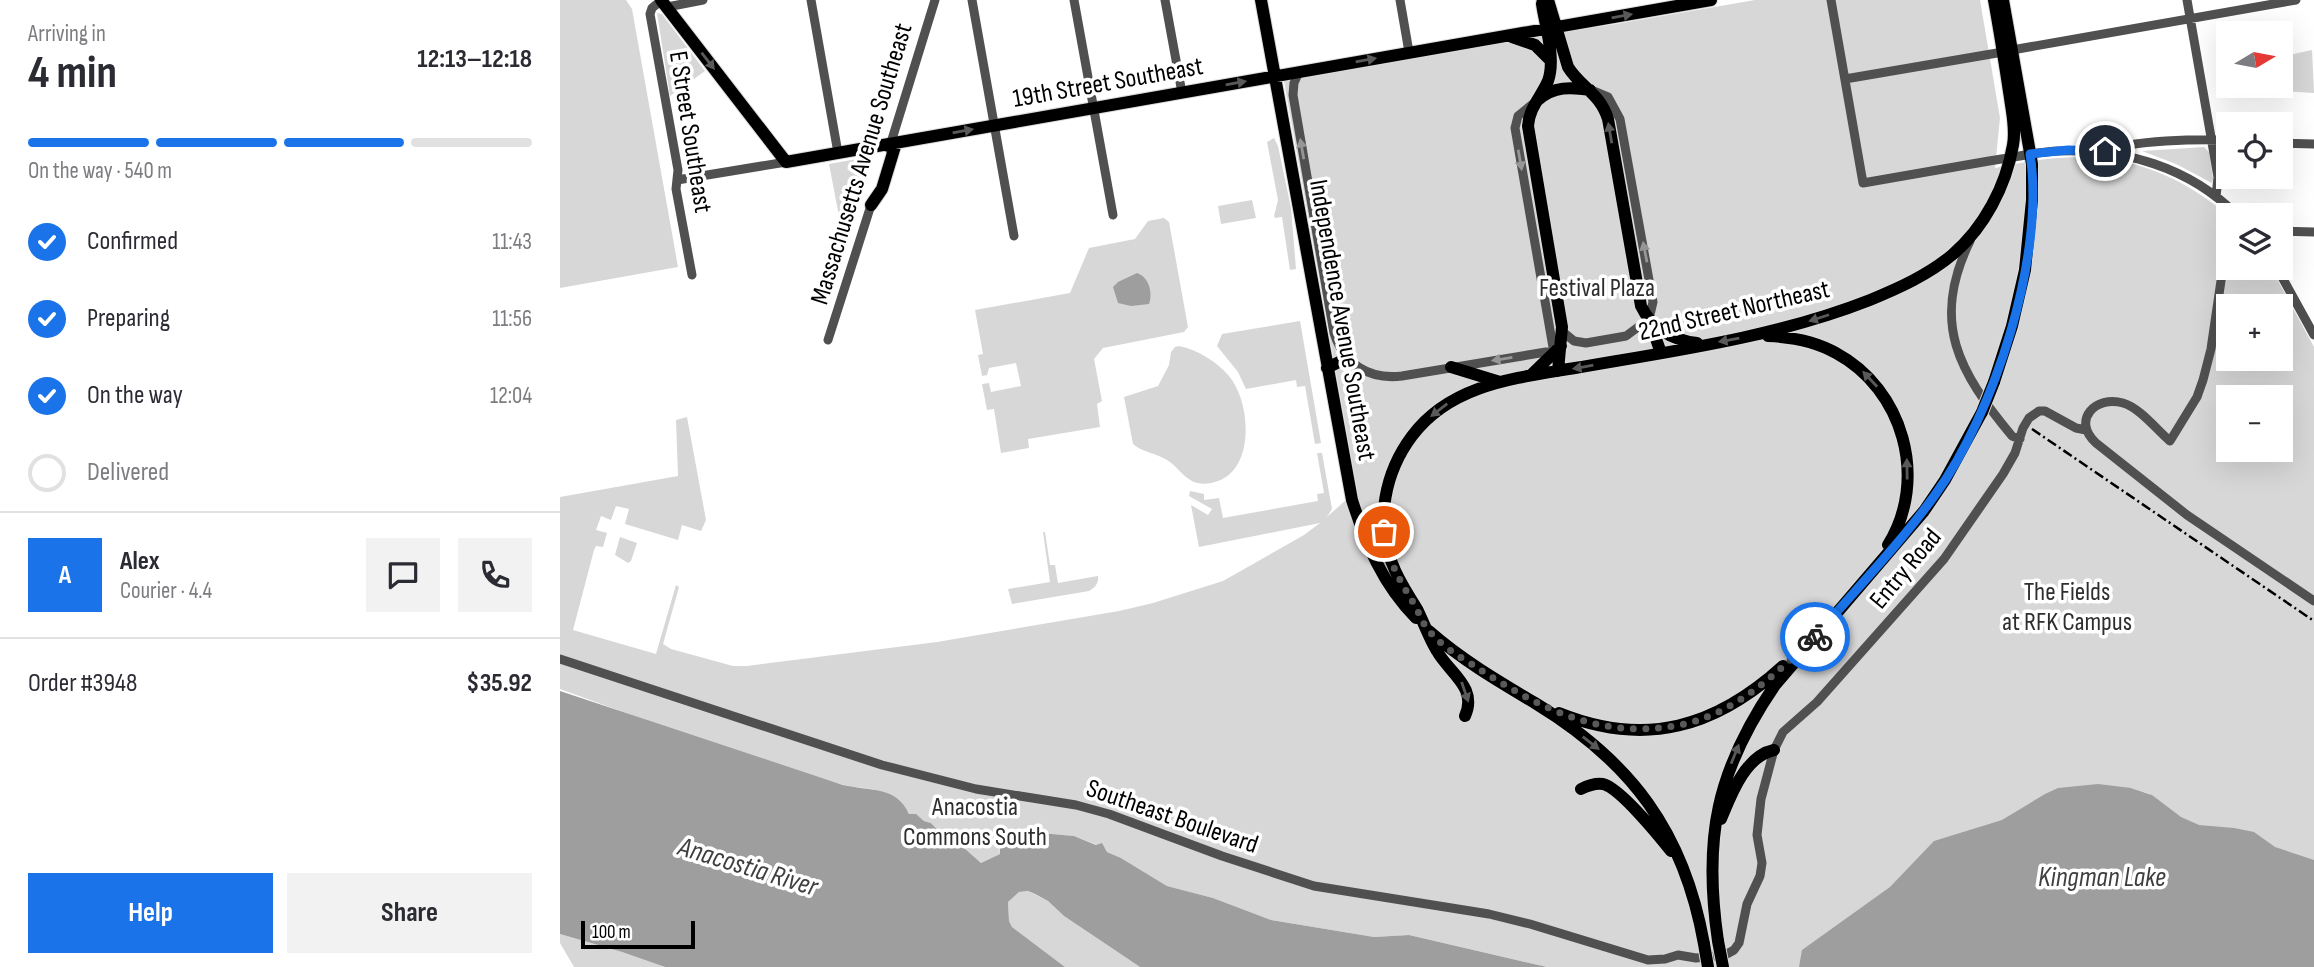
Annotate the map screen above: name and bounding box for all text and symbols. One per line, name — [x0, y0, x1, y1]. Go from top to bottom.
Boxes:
one-way arrow — [1612, 10, 1634, 21]
text: Arriving in — [28, 20, 106, 48]
street label: Massachusetts Avenue Southeast — [804, 20, 920, 308]
north arrow — [2216, 21, 2292, 98]
map controls — [2216, 21, 2293, 462]
text: 12:13–12:18 — [417, 44, 532, 75]
text: 4 min — [28, 46, 117, 101]
street label: E Street Southeast — [662, 49, 718, 215]
street label: 19th Street Southeast — [1010, 51, 1206, 115]
one-way arrow — [701, 52, 715, 70]
one-way arrow — [1355, 54, 1377, 65]
one-way arrow — [1225, 77, 1247, 88]
button: locate — [2216, 112, 2293, 189]
pin — [2075, 121, 2135, 181]
one-way arrow — [1604, 122, 1615, 144]
one-way arrow — [952, 125, 974, 136]
icon: home — [2086, 132, 2124, 170]
one-way arrow — [1296, 138, 1307, 160]
one-way arrow — [1515, 149, 1526, 171]
text: On the way · 540 m — [28, 157, 172, 185]
street label: Independence Avenue Southeast — [1302, 177, 1382, 463]
button: layers — [2216, 203, 2293, 280]
icon: check — [28, 223, 66, 261]
text: Confirmed — [87, 226, 178, 257]
text: 11:43 — [492, 228, 532, 256]
one-way arrow — [1639, 241, 1650, 263]
park label: Festival Plaza — [1539, 273, 1655, 304]
street label: 22nd Street Northeast — [1635, 274, 1833, 348]
button: + — [2216, 294, 2293, 371]
icon: check — [28, 300, 66, 338]
text: Preparing — [87, 303, 170, 334]
text: 11:56 — [492, 305, 532, 333]
one-way arrow — [1808, 313, 1829, 323]
one-way arrow — [1718, 334, 1740, 345]
one-way arrow — [1491, 354, 1513, 365]
one-way arrow — [1572, 362, 1594, 373]
one-way arrow — [1862, 371, 1878, 388]
icon: check — [28, 377, 66, 415]
text: On the way — [87, 380, 183, 411]
text: 12:04 — [490, 382, 532, 410]
button: − — [2216, 385, 2293, 462]
one-way arrow — [1430, 403, 1448, 418]
text: Delivered — [87, 457, 169, 488]
one-way arrow — [1901, 458, 1913, 480]
pin — [1354, 502, 1414, 562]
icon: bag — [1365, 513, 1403, 551]
street label: Entry Road — [1864, 523, 1948, 615]
button: chat — [366, 538, 440, 612]
button: phone — [458, 538, 532, 612]
text: Alex — [120, 546, 160, 577]
text: A — [59, 560, 71, 591]
text: Courier · 4.4 — [120, 577, 212, 605]
park label: The Fields at RFK Campus — [2002, 577, 2132, 638]
courier — [1780, 602, 1850, 672]
icon: bike — [1796, 618, 1834, 656]
text: Order #3948 — [28, 668, 137, 699]
text: $35.92 — [466, 668, 532, 699]
one-way arrow — [1460, 682, 1471, 703]
one-way arrow — [1582, 736, 1600, 751]
one-way arrow — [1730, 743, 1741, 764]
street label: Southeast Boulevard — [1082, 773, 1262, 861]
park label: Anacostia Commons South — [903, 792, 1047, 853]
water label: Anacostia River — [674, 830, 823, 904]
water label: Kingman Lake — [2038, 861, 2166, 894]
button: Help — [28, 873, 273, 953]
button: Share — [287, 873, 532, 953]
scale bar — [581, 918, 695, 950]
text: 100 m — [592, 921, 631, 944]

